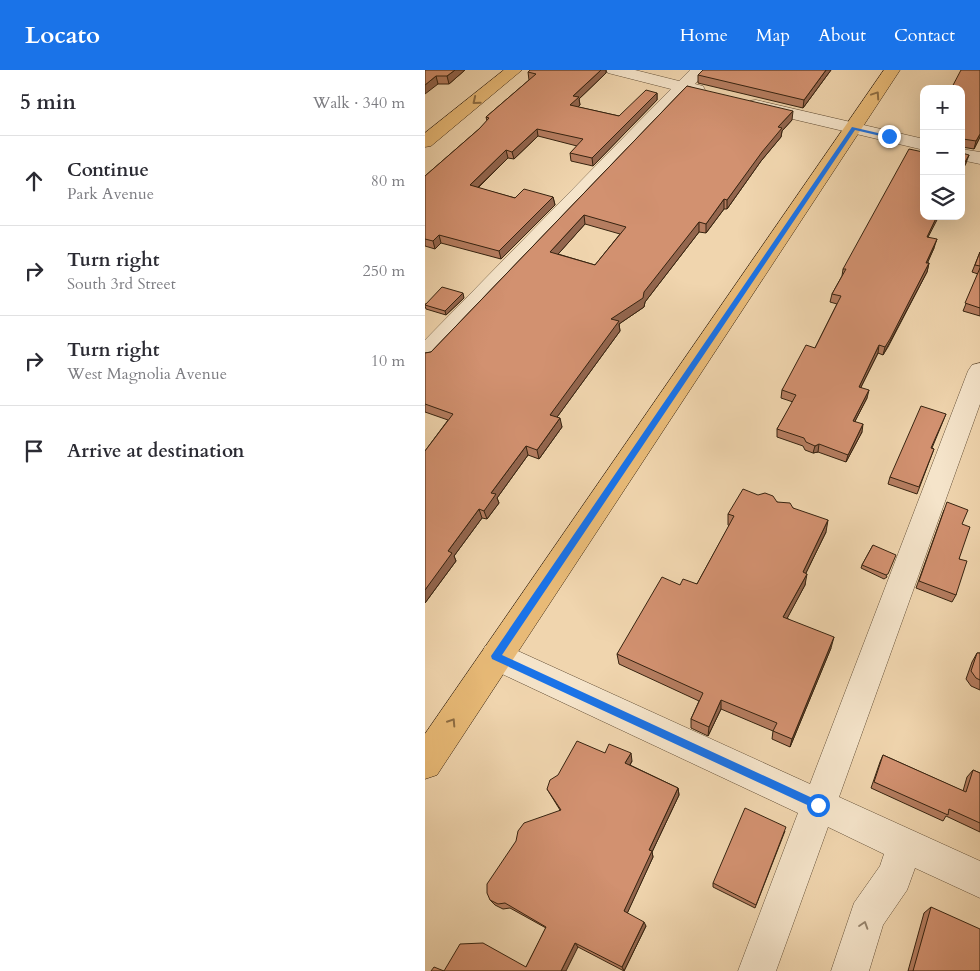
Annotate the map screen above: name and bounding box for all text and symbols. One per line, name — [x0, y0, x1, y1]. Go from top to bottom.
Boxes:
text: Locato — [25, 19, 100, 52]
text: Home — [680, 23, 728, 48]
text: Map — [756, 23, 790, 48]
text: About — [818, 23, 866, 48]
text: Contact — [894, 23, 955, 48]
map controls — [920, 85, 965, 220]
button: + — [920, 85, 965, 130]
text: 5 min — [20, 88, 76, 117]
one-way arrow — [870, 91, 879, 100]
text: Walk · 340 m — [313, 92, 405, 114]
one-way arrow — [473, 95, 482, 103]
route end — [878, 125, 901, 148]
button: − — [920, 130, 965, 175]
text: Continue — [67, 157, 149, 183]
icon: ahead — [20, 167, 48, 195]
text: 80 m — [371, 170, 405, 192]
button: layers — [920, 175, 965, 220]
text: Park Avenue — [67, 183, 154, 205]
text: Turn right — [67, 247, 159, 273]
icon: right — [20, 257, 48, 285]
text: 250 m — [363, 260, 405, 282]
text: South 3rd Street — [67, 273, 176, 295]
text: Turn right — [67, 337, 159, 363]
icon: right — [20, 347, 48, 375]
text: 10 m — [371, 350, 405, 372]
text: West Magnolia Avenue — [67, 363, 227, 385]
icon: arrive — [20, 437, 48, 465]
text: Arrive at destination — [67, 438, 244, 464]
one-way arrow — [446, 719, 455, 728]
route start — [807, 794, 830, 817]
one-way arrow — [859, 921, 869, 929]

